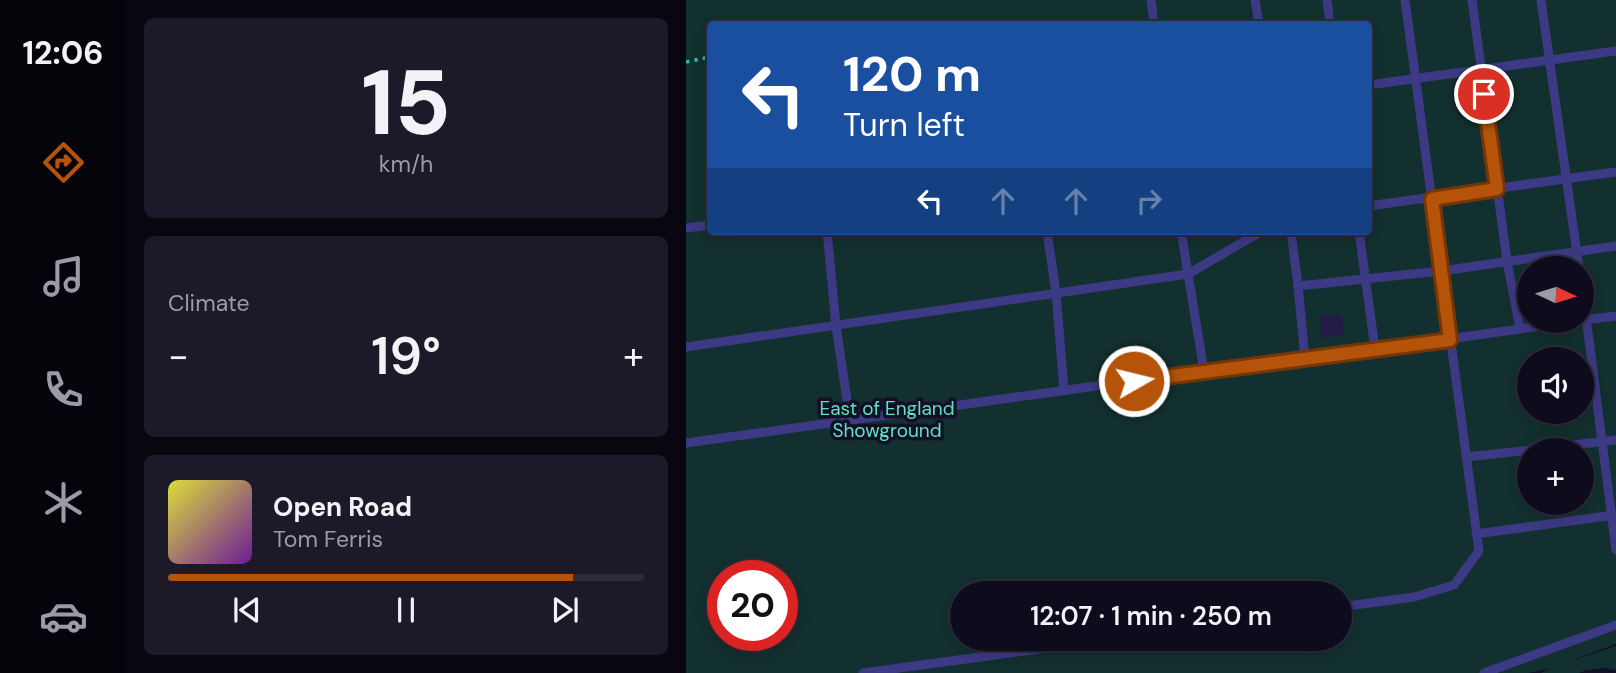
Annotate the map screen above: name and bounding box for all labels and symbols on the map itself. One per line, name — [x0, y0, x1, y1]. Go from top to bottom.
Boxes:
pin — [1454, 64, 1514, 124]
north arrow — [1517, 256, 1594, 332]
position arrow — [1097, 344, 1171, 418]
park label: East of England Showground — [819, 396, 955, 443]
speed limit sign: 20 — [707, 560, 798, 651]

